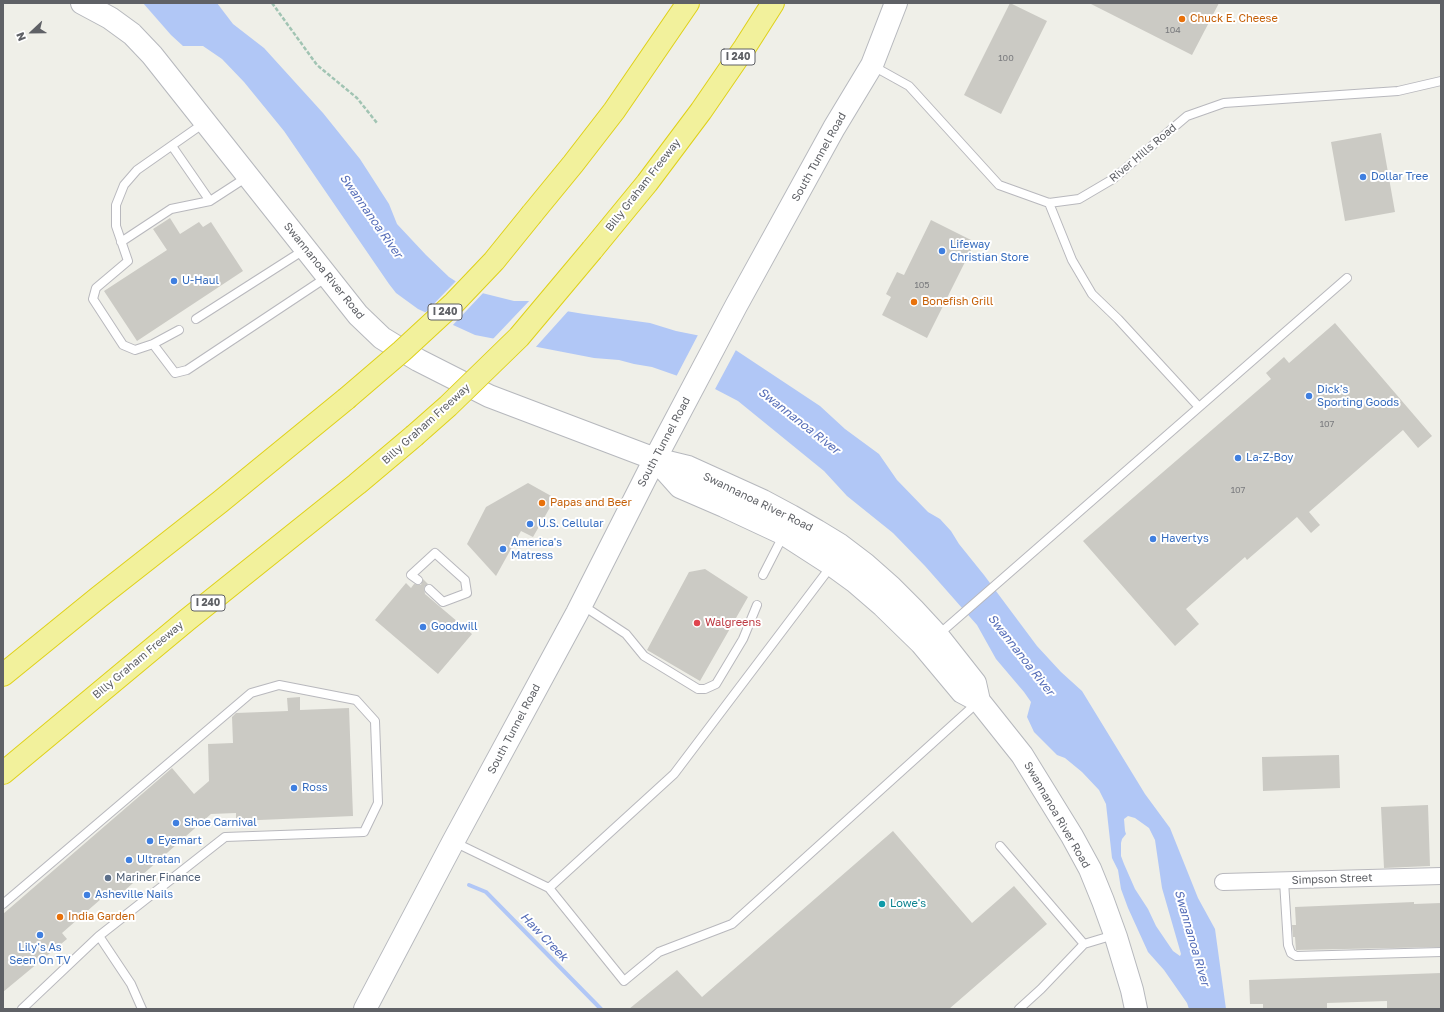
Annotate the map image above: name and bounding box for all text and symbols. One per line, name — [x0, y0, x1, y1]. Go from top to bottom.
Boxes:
north arrow — [12, 12, 52, 52]
place label: Chuck E. Cheese — [1190, 12, 1278, 26]
marker: Chuck E. Cheese — [1177, 14, 1187, 24]
house number: 104 — [1165, 25, 1181, 35]
text: N — [13, 30, 28, 43]
road number: I 240 — [721, 49, 755, 65]
house number: 100 — [998, 53, 1014, 63]
street label: South Tunnel Road — [789, 110, 849, 204]
street label: River Hills Road — [1107, 121, 1179, 185]
street label: Billy Graham Freeway — [603, 136, 683, 234]
place label: Dollar Tree — [1371, 170, 1428, 184]
water label: Swannanoa River — [337, 171, 405, 261]
marker: Dollar Tree — [1358, 172, 1368, 182]
street label: Swannanoa River Road — [281, 220, 367, 322]
place label: Lifeway Christian Store — [950, 238, 1029, 264]
marker: Lifeway Christian Store — [937, 246, 947, 256]
place label: U-Haul — [182, 274, 219, 288]
marker: U-Haul — [169, 276, 179, 286]
house number: 105 — [914, 280, 930, 290]
place label: Bonefish Grill — [922, 295, 993, 309]
marker: Bonefish Grill — [909, 297, 919, 307]
road number: I 240 — [428, 304, 462, 320]
street label: Billy Graham Freeway — [379, 381, 473, 467]
place label: Dick's Sporting Goods — [1317, 383, 1399, 409]
water label: Swannanoa River — [755, 385, 843, 457]
marker: Dick's Sporting Goods — [1304, 391, 1314, 401]
street label: South Tunnel Road — [635, 395, 693, 489]
house number: 107 — [1320, 419, 1334, 429]
place label: La-Z-Boy — [1246, 451, 1293, 465]
marker: La-Z-Boy — [1233, 453, 1243, 463]
street label: Swannanoa River Road — [701, 470, 815, 534]
house number: 107 — [1231, 485, 1245, 495]
place label: Papas and Beer — [550, 496, 632, 510]
marker: Papas and Beer — [537, 498, 547, 508]
place label: U.S. Cellular — [538, 517, 603, 531]
marker: U.S. Cellular — [525, 519, 535, 529]
place label: Havertys — [1161, 532, 1209, 546]
marker: Havertys — [1148, 534, 1158, 544]
place label: America's Matress — [511, 536, 562, 562]
marker: America's Matress — [498, 544, 508, 554]
road number: I 240 — [191, 595, 225, 611]
water label: Swannanoa River — [985, 611, 1057, 699]
place label: Walgreens — [705, 616, 761, 630]
street label: Billy Graham Freeway — [90, 618, 186, 702]
marker: Walgreens — [692, 618, 702, 628]
place label: Goodwill — [431, 620, 478, 634]
marker: Goodwill — [418, 622, 428, 632]
street label: South Tunnel Road — [485, 682, 543, 776]
street label: Swannanoa River Road — [1021, 759, 1093, 871]
place label: Ross — [302, 781, 328, 795]
marker: Ross — [289, 783, 299, 793]
place label: Shoe Carnival — [184, 816, 257, 830]
marker: Shoe Carnival — [171, 818, 181, 828]
place label: Eyemart — [158, 834, 202, 848]
marker: Eyemart — [145, 836, 155, 846]
place label: Ultratan — [137, 853, 180, 867]
marker: Ultratan — [124, 855, 134, 865]
place label: Mariner Finance — [116, 871, 201, 885]
street label: Simpson Street — [1291, 871, 1373, 887]
marker: Mariner Finance — [103, 873, 113, 883]
place label: Asheville Nails — [95, 888, 173, 902]
water label: Swannanoa River — [1171, 888, 1213, 988]
marker: Asheville Nails — [82, 890, 92, 900]
place label: Lowe's — [890, 897, 926, 911]
marker: Lowe's — [877, 899, 887, 909]
place label: India Garden — [68, 910, 135, 924]
water label: Haw Creek — [517, 910, 571, 964]
marker: India Garden — [55, 912, 65, 922]
marker: Lily's As Seen On TV — [35, 930, 45, 940]
place label: Lily's As Seen On TV — [9, 941, 71, 967]

